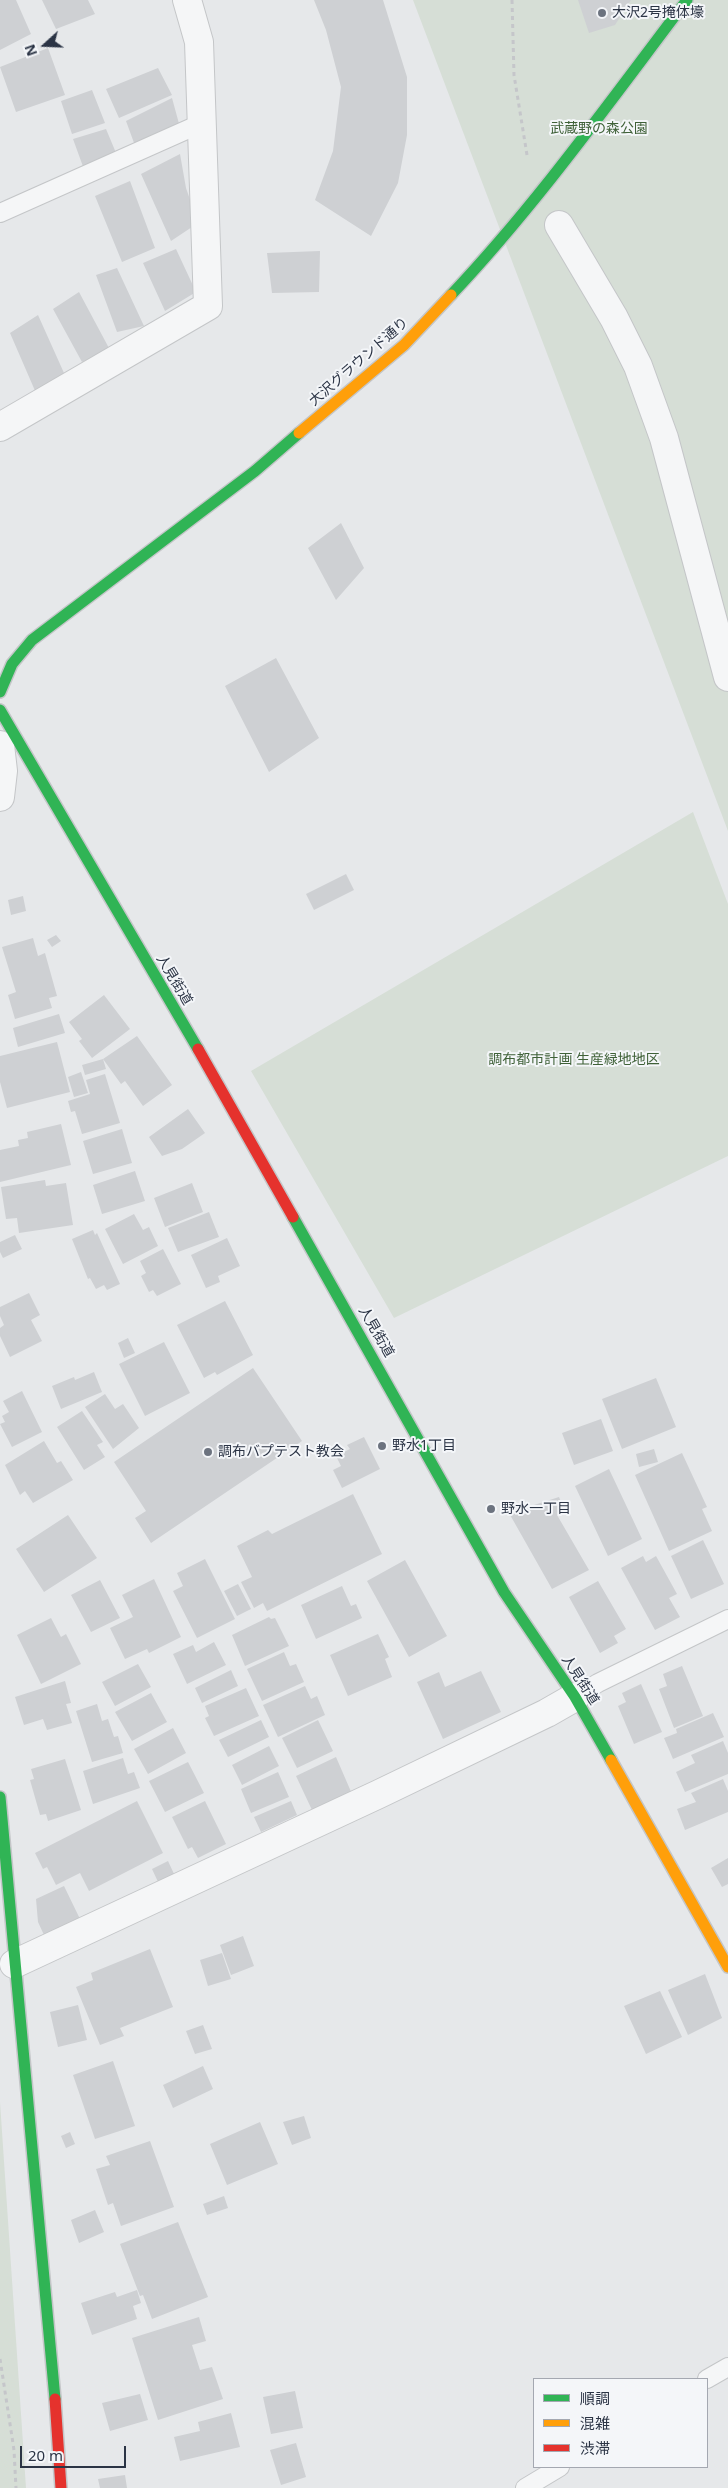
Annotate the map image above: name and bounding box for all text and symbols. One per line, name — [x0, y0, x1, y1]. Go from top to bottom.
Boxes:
place label: 大沢2号掩体壕 — [612, 5, 704, 21]
marker: 大沢2号掩体壕 — [596, 7, 608, 19]
north arrow — [20, 20, 70, 70]
text: N — [20, 42, 41, 59]
park label: 武蔵野の森公園 — [550, 121, 648, 137]
street label: 大沢グラウンド通り — [306, 314, 412, 410]
street label: 人見街道 — [152, 952, 196, 1008]
park label: 調布都市計画 生産緑地地区 — [488, 1052, 660, 1068]
street label: 人見街道 — [355, 1304, 397, 1360]
place label: 野水1丁目 — [392, 1438, 456, 1454]
marker: 野水1丁目 — [376, 1440, 388, 1452]
place label: 調布バプテスト教会 — [218, 1444, 344, 1460]
marker: 調布バプテスト教会 — [202, 1446, 214, 1458]
place label: 野水一丁目 — [501, 1501, 571, 1517]
marker: 野水一丁目 — [485, 1503, 497, 1515]
street label: 人見街道 — [558, 1652, 602, 1708]
legend — [533, 2378, 708, 2468]
text: 順調 — [580, 2388, 610, 2408]
text: 混雑 — [580, 2413, 610, 2433]
scale bar — [22, 2436, 129, 2468]
text: 渋滞 — [580, 2438, 610, 2458]
text: 20 m — [28, 2445, 63, 2465]

